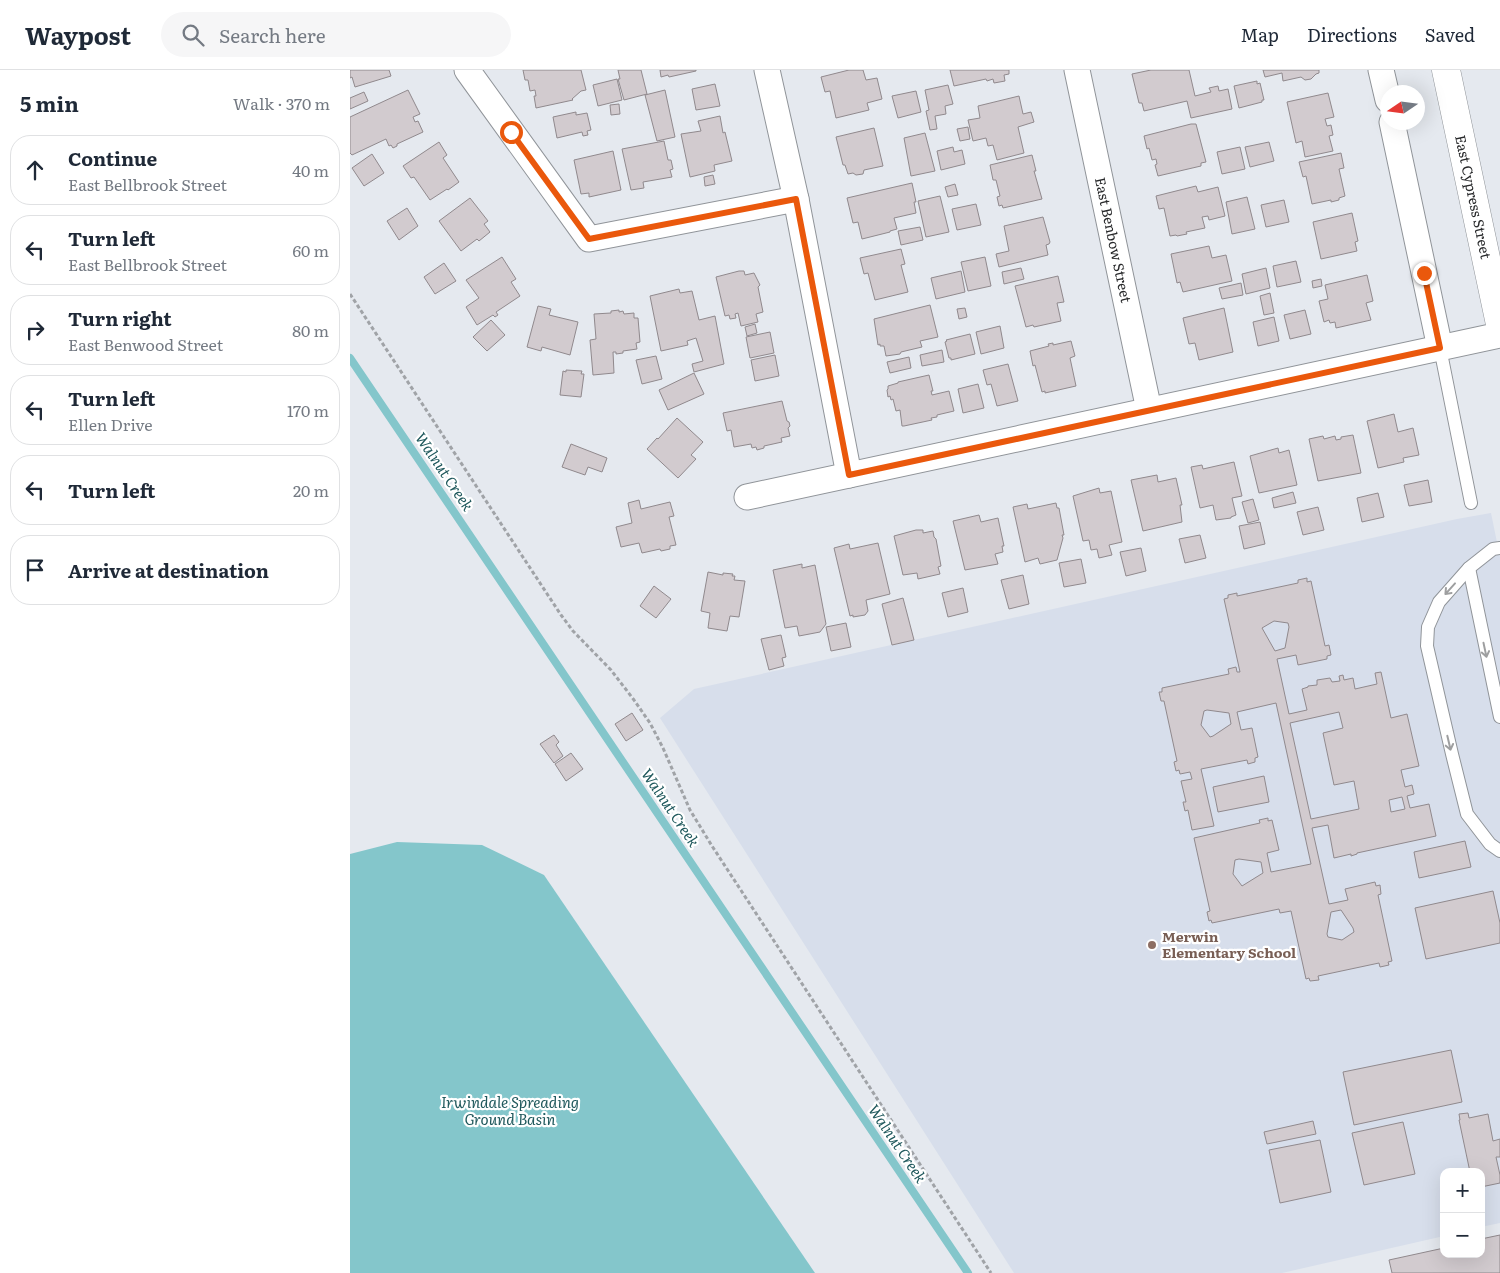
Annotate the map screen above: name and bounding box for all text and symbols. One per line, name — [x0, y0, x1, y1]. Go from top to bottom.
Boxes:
search box — [161, 12, 511, 57]
text: Waypost — [25, 17, 131, 52]
icon: search — [179, 21, 207, 49]
text: Search here — [219, 21, 326, 49]
text: Map — [1241, 21, 1279, 48]
text: Directions — [1307, 21, 1397, 48]
text: Saved — [1425, 21, 1475, 48]
north arrow — [1380, 85, 1425, 130]
text: 5 min — [20, 87, 79, 118]
text: Walk · 370 m — [233, 91, 330, 115]
route start — [500, 121, 523, 144]
street label: East Cypress Street — [1451, 133, 1497, 261]
text: Continue — [68, 144, 157, 172]
icon: ahead — [21, 156, 49, 184]
text: 40 m — [292, 158, 329, 182]
text: East Bellbrook Street — [68, 172, 227, 196]
street label: East Benbow Street — [1091, 175, 1137, 305]
text: Turn left — [68, 224, 155, 252]
icon: left — [21, 236, 49, 264]
text: 60 m — [292, 238, 329, 262]
text: East Bellbrook Street — [68, 252, 227, 276]
route end — [1413, 262, 1436, 285]
text: Turn right — [68, 304, 172, 332]
icon: right — [21, 316, 49, 344]
text: 80 m — [292, 318, 329, 342]
text: East Benwood Street — [68, 332, 223, 356]
text: Turn left — [68, 384, 155, 412]
icon: left — [21, 396, 49, 424]
text: 170 m — [287, 398, 329, 422]
text: Ellen Drive — [68, 412, 153, 436]
water label: Walnut Creek — [410, 427, 481, 516]
icon: left — [21, 476, 49, 504]
text: Turn left — [68, 476, 155, 504]
text: 20 m — [293, 478, 329, 502]
icon: arrive — [21, 556, 49, 584]
text: Arrive at destination — [68, 556, 269, 584]
one-way arrow — [1444, 583, 1456, 596]
one-way arrow — [1481, 642, 1490, 658]
one-way arrow — [1445, 735, 1454, 751]
water label: Walnut Creek — [636, 763, 707, 852]
place label: Merwin Elementary School — [1162, 926, 1296, 962]
marker: Merwin Elementary School — [1146, 939, 1158, 951]
water label: Irwindale Spreading Ground Basin — [441, 1090, 579, 1130]
water label: Walnut Creek — [863, 1099, 934, 1188]
map controls — [1440, 1168, 1485, 1258]
button: + — [1440, 1168, 1485, 1213]
button: − — [1440, 1213, 1485, 1258]

